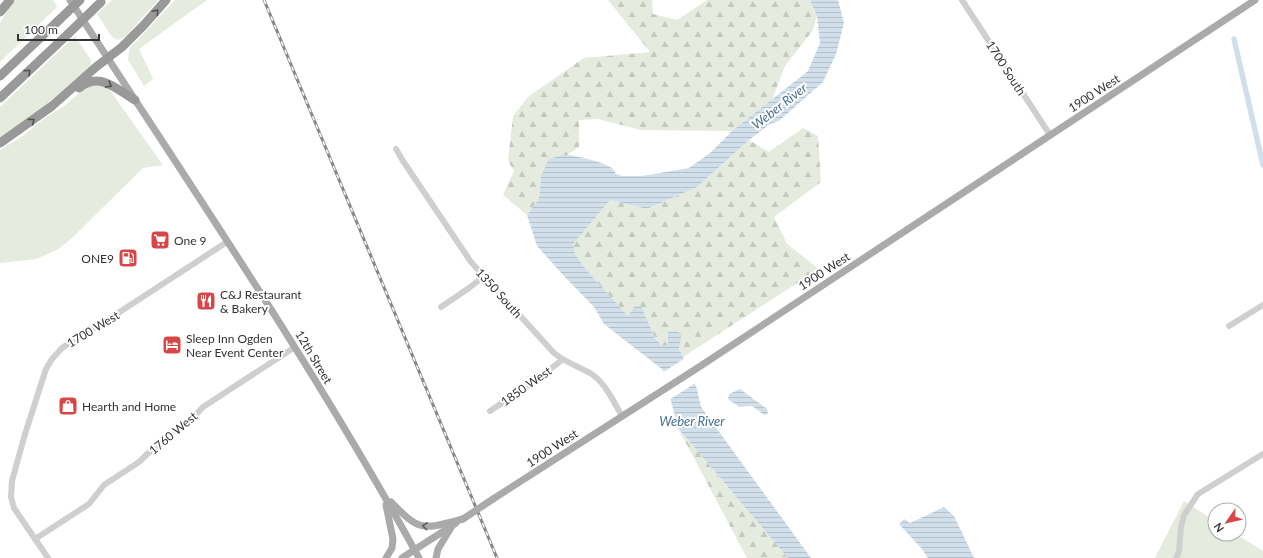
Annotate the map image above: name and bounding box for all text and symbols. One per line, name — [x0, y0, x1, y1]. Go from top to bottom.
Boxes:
one-way arrow — [151, 9, 158, 16]
scale bar — [18, 16, 99, 42]
text: 100 m — [24, 22, 58, 37]
street label: 1700 South — [983, 38, 1029, 98]
one-way arrow — [23, 69, 31, 76]
street label: 1900 West — [1065, 70, 1123, 115]
water label: Weber River — [748, 79, 810, 132]
one-way arrow — [105, 80, 113, 87]
one-way arrow — [28, 118, 35, 126]
supermarket icon: One 9 — [149, 229, 171, 251]
place label: One 9 — [174, 233, 207, 248]
fuel station icon: ONE9 — [117, 247, 139, 269]
street label: 1900 West — [795, 248, 853, 293]
place label: ONE9 — [81, 251, 114, 266]
street label: 1350 South — [473, 265, 525, 321]
place label: C&J Restaurant & Bakery — [220, 287, 302, 316]
restaurant icon: C&J Restaurant & Bakery — [195, 290, 217, 312]
street label: 1700 West — [64, 307, 122, 350]
street label: 12th Street — [292, 328, 336, 387]
place label: Sleep Inn Ogden Near Event Center — [186, 331, 284, 360]
hotel icon: Sleep Inn Ogden Near Event Center — [161, 334, 183, 356]
street label: 1850 West — [498, 363, 555, 409]
shop icon: Hearth and Home — [57, 395, 79, 417]
place label: Hearth and Home — [82, 399, 176, 414]
street label: 1760 West — [146, 408, 201, 457]
water label: Weber River — [659, 413, 725, 429]
street label: 1900 West — [523, 425, 581, 470]
north arrow — [1207, 502, 1247, 542]
text: N — [1211, 521, 1226, 535]
one-way arrow — [422, 522, 428, 531]

